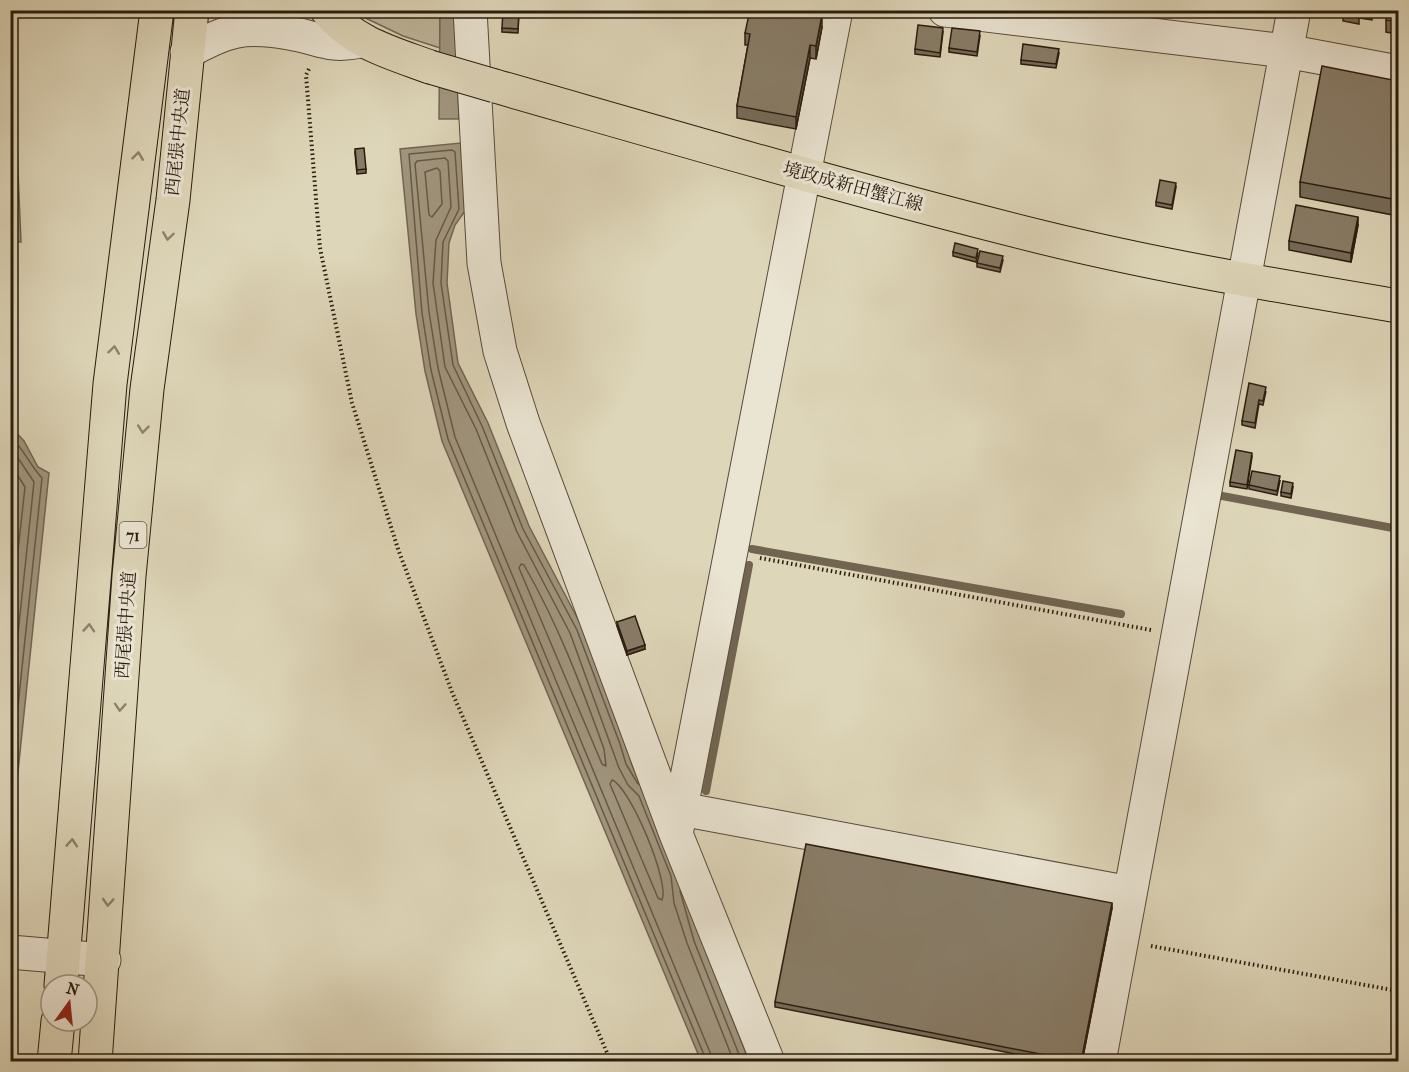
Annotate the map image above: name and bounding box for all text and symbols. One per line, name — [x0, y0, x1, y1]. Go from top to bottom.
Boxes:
street label: 西尾張中央道 — [162, 87, 194, 197]
one-way arrow — [132, 152, 144, 161]
street label: 境政成新田蟹江線 — [781, 158, 925, 216]
one-way arrow — [162, 231, 174, 240]
one-way arrow — [107, 345, 120, 354]
one-way arrow — [137, 425, 150, 434]
road number: 71 — [120, 522, 146, 548]
street label: 西尾張中央道 — [112, 570, 140, 680]
one-way arrow — [82, 623, 95, 632]
one-way arrow — [114, 703, 127, 712]
one-way arrow — [65, 838, 78, 847]
one-way arrow — [102, 897, 115, 906]
north arrow — [39, 973, 99, 1033]
text: N — [64, 978, 82, 1000]

